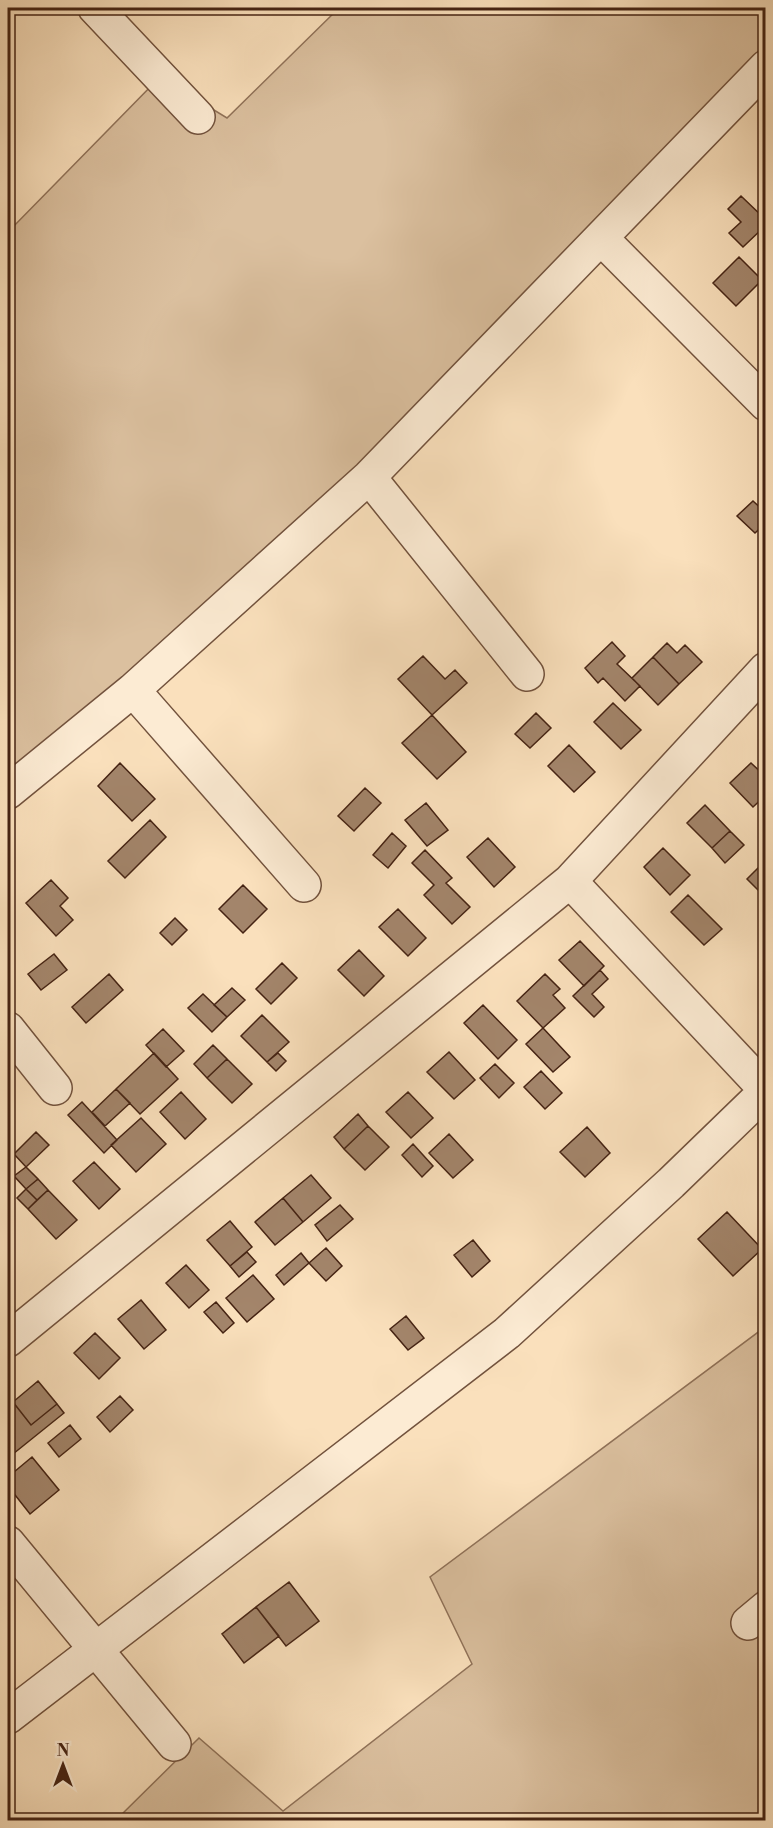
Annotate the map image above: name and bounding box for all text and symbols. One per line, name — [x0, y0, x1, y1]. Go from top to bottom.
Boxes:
north arrow — [33, 1735, 93, 1795]
text: N — [57, 1741, 70, 1761]

